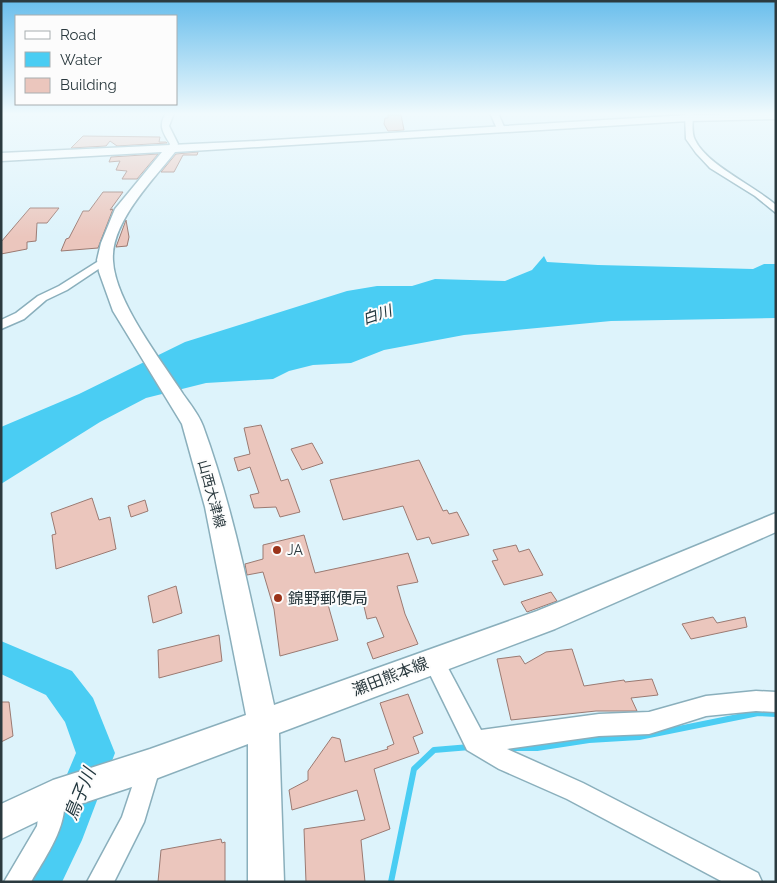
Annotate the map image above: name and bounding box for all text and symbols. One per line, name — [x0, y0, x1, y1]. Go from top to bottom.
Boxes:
legend — [15, 15, 178, 105]
text: Road — [60, 26, 96, 44]
text: Water — [60, 51, 103, 69]
text: Building — [60, 76, 117, 94]
water label: 白川 — [360, 301, 396, 328]
street label: 山西大津線 — [195, 458, 229, 530]
place label: JA — [287, 542, 304, 558]
marker: JA — [271, 544, 283, 556]
place label: 錦野郵便局 — [288, 589, 368, 608]
marker: 錦野郵便局 — [272, 592, 284, 604]
street label: 瀬田熊本線 — [349, 653, 431, 700]
water label: 鳥子川 — [60, 763, 100, 823]

